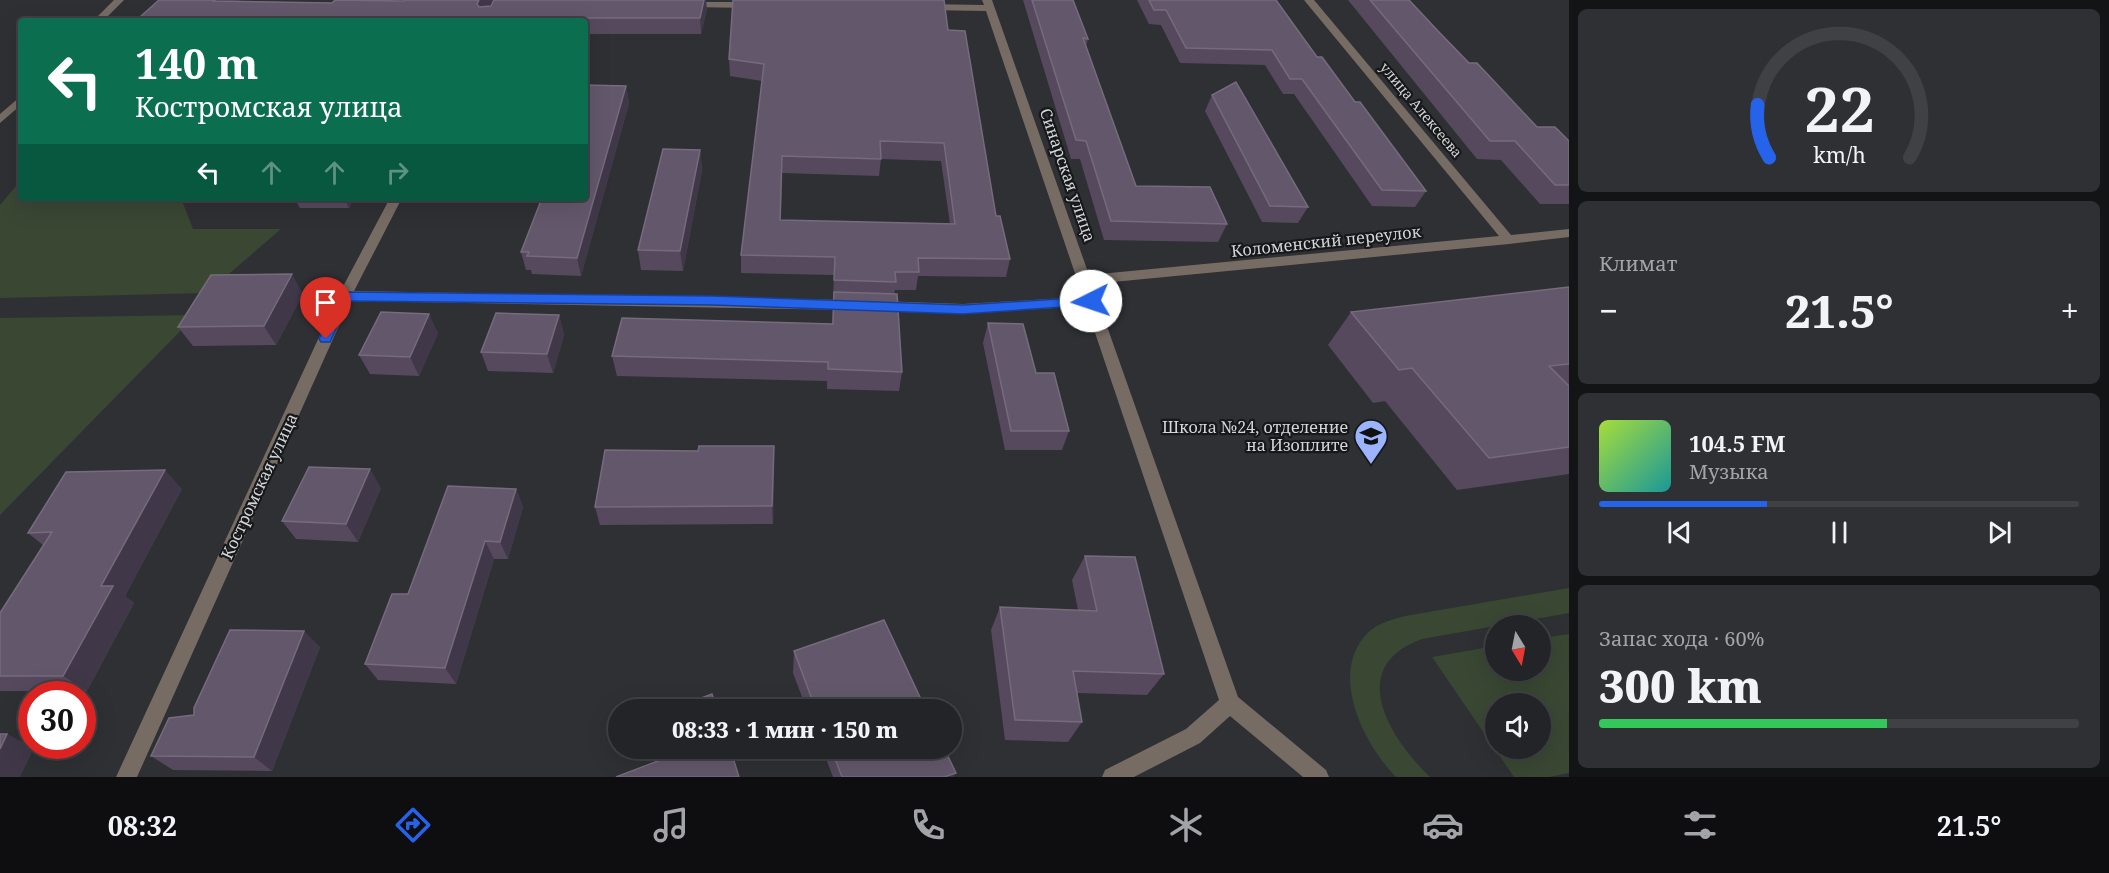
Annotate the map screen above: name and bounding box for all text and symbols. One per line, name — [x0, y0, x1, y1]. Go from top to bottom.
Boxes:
text: 140 m — [135, 34, 259, 91]
icon: left — [36, 42, 114, 120]
street label: улица Алексеева — [1376, 58, 1467, 161]
text: 22 — [1804, 65, 1874, 150]
text: Костромская улица — [135, 88, 403, 125]
street label: Синарская улица — [1035, 105, 1101, 245]
text: km/h — [1813, 140, 1866, 169]
icon: left — [192, 156, 225, 189]
icon: ahead — [255, 156, 288, 189]
icon: ahead — [318, 156, 351, 189]
icon: right — [381, 156, 414, 189]
street label: Коломенский переулок — [1230, 220, 1422, 262]
text: Климат — [1599, 250, 1677, 277]
position arrow — [1059, 269, 1123, 333]
pin — [300, 277, 351, 339]
text: 21.5° — [1785, 280, 1894, 341]
icon: arrive — [309, 286, 342, 319]
text: − — [1599, 288, 1618, 333]
text: + — [2061, 288, 2079, 333]
street label: Костромская улица — [216, 409, 302, 563]
place label: Школа №24, отделение на Изоплите — [1162, 416, 1348, 456]
school or university icon: Школа №24, отделение на Изоплите — [1353, 418, 1389, 465]
text: 104.5 FM — [1689, 428, 1786, 458]
text: Музыка — [1689, 458, 1769, 485]
icon: previous — [1663, 516, 1696, 549]
icon: pause — [1823, 516, 1856, 549]
icon: next — [1983, 516, 2016, 549]
north arrow — [1485, 615, 1551, 681]
map controls — [1485, 615, 1551, 759]
text: Запас хода · 60% — [1599, 625, 1764, 652]
text: 300 km — [1599, 655, 1762, 716]
speed limit sign: 30 — [18, 681, 96, 759]
button: sound — [1485, 693, 1551, 759]
text: 08:33 · 1 мин · 150 m — [672, 714, 898, 744]
icon: directions — [392, 804, 434, 846]
icon: music — [650, 804, 692, 846]
icon: phone — [907, 804, 949, 846]
icon: climate — [1165, 804, 1207, 846]
icon: car — [1422, 804, 1464, 846]
icon: filters — [1679, 804, 1721, 846]
text: 08:32 — [108, 807, 177, 844]
text: 21.5° — [1937, 807, 2001, 844]

